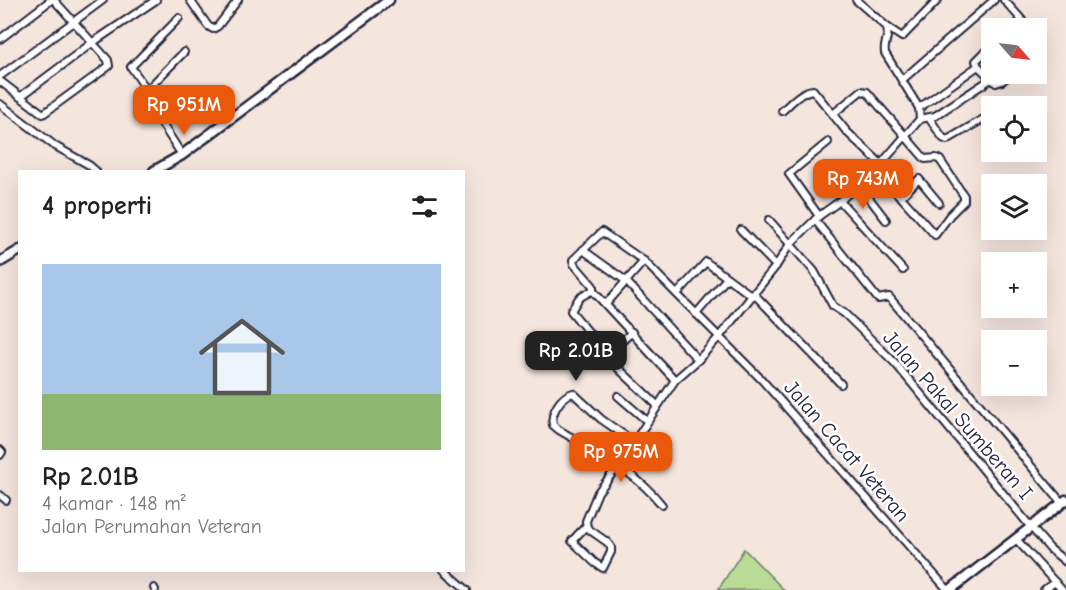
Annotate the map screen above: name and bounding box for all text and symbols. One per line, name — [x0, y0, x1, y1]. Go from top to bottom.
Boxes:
north arrow — [981, 18, 1047, 84]
map controls — [981, 18, 1047, 396]
pin: Rp 951M — [129, 85, 239, 136]
text: Rp 951M — [147, 93, 221, 116]
button: locate — [981, 96, 1047, 162]
pin: Rp 743M — [808, 159, 918, 210]
text: Rp 743M — [827, 167, 899, 190]
button: layers — [981, 174, 1047, 240]
icon: filters — [408, 190, 441, 223]
text: 4 properti — [42, 191, 152, 221]
button: + — [981, 252, 1047, 318]
icon: home — [188, 303, 296, 411]
street label: Jalan Pakal Sumberan I — [878, 326, 1038, 504]
button: − — [981, 330, 1047, 396]
pin: Rp 2.01B — [514, 331, 638, 382]
text: Rp 2.01B — [539, 339, 613, 362]
street label: Jalan Cacat Veteran — [779, 376, 915, 526]
pin: Rp 975M — [566, 432, 676, 483]
text: Rp 975M — [583, 440, 659, 463]
text: Rp 2.01B — [42, 462, 139, 492]
text: 4 kamar · 148 m² — [42, 492, 186, 515]
text: Jalan Perumahan Veteran — [42, 515, 262, 538]

